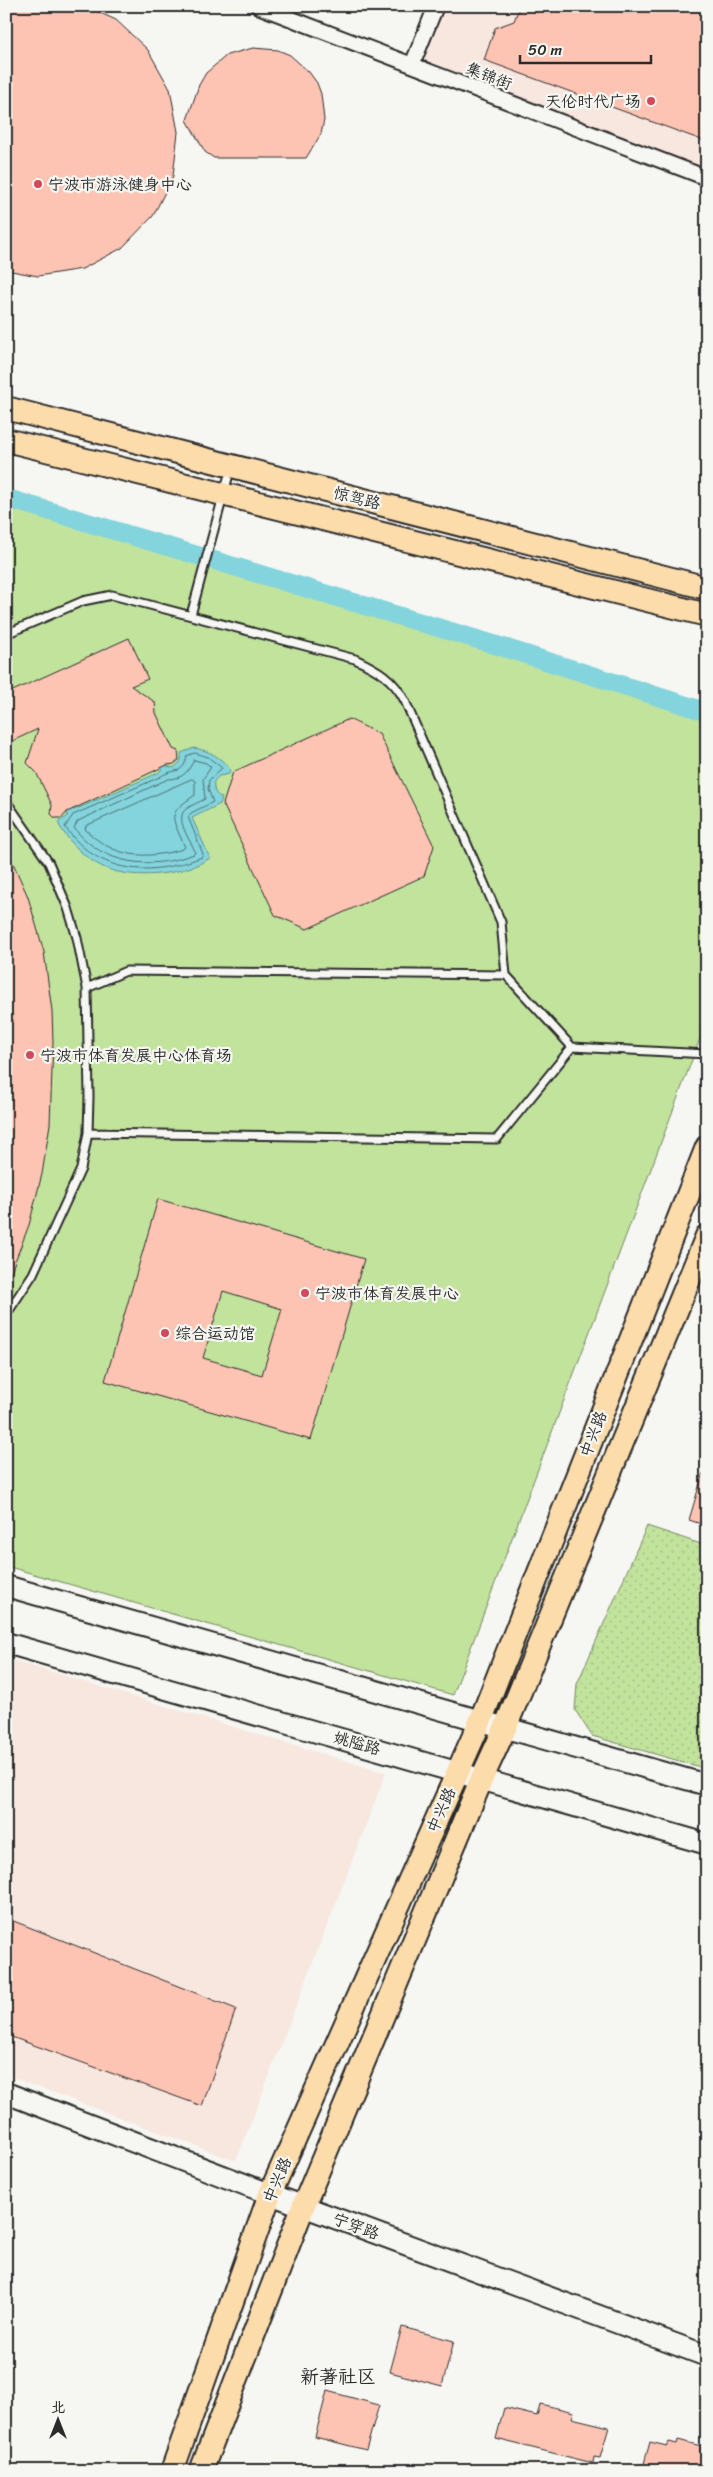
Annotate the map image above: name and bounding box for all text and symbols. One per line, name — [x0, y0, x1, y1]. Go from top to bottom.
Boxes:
scale bar — [520, 32, 652, 64]
text: 50 m — [528, 37, 563, 63]
street label: 集锦街 — [461, 54, 517, 98]
place label: 天伦时代广场 — [545, 87, 641, 116]
marker: 天伦时代广场 — [645, 95, 657, 107]
place label: 宁波市游泳健身中心 — [48, 170, 192, 199]
marker: 宁波市游泳健身中心 — [32, 178, 44, 190]
street label: 惊驾路 — [330, 478, 384, 518]
place label: 宁波市体育发展中心体育场 — [40, 1041, 232, 1070]
marker: 宁波市体育发展中心体育场 — [24, 1049, 36, 1061]
place label: 宁波市体育发展中心 — [315, 1279, 459, 1308]
marker: 宁波市体育发展中心 — [299, 1287, 311, 1299]
place label: 综合运动馆 — [175, 1319, 255, 1348]
marker: 综合运动馆 — [159, 1327, 171, 1339]
street label: 中兴路 — [571, 1406, 615, 1462]
street label: 姚隘路 — [330, 1722, 384, 1764]
street label: 中兴路 — [418, 1782, 464, 1838]
street label: 中兴路 — [254, 2152, 300, 2208]
street label: 宁穿路 — [328, 2204, 384, 2248]
district label: 新著社区 — [300, 2360, 376, 2393]
north arrow — [32, 2394, 82, 2444]
text: 北 — [51, 2395, 65, 2420]

